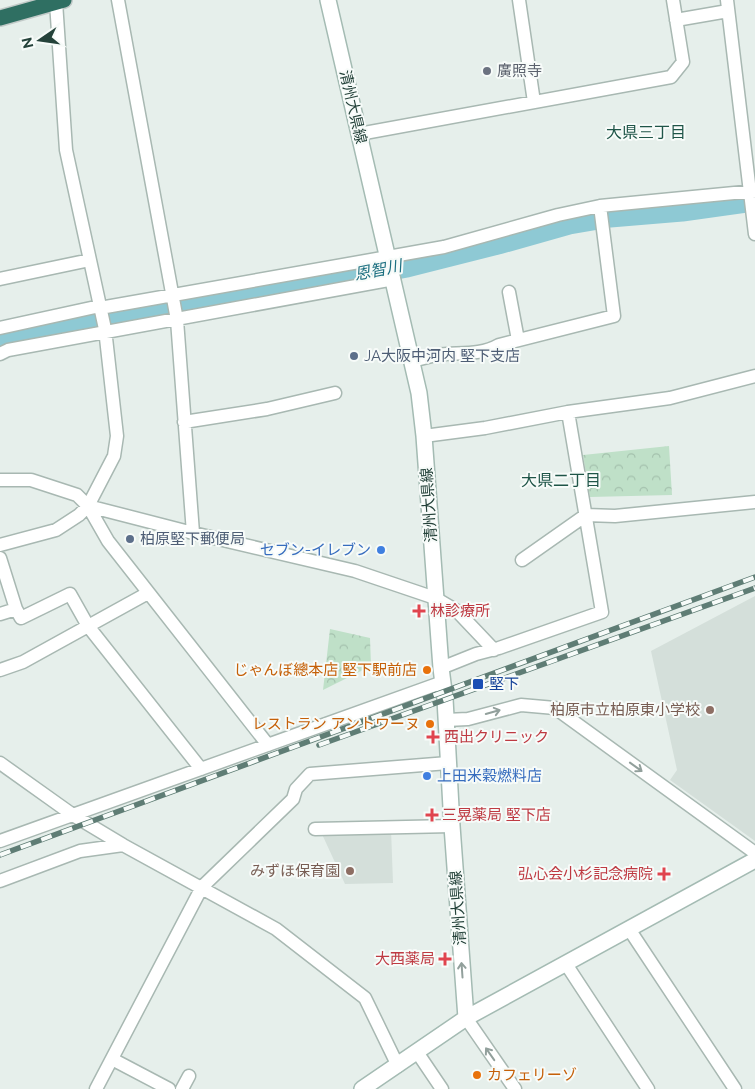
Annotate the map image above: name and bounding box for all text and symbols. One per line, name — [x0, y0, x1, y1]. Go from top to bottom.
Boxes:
north arrow — [15, 15, 65, 65]
text: N — [18, 36, 36, 50]
place label: 廣照寺 — [497, 62, 542, 80]
marker: 廣照寺 — [481, 65, 493, 77]
street label: 清州大県線 — [336, 68, 370, 146]
district label: 大県三丁目 — [606, 123, 686, 142]
water label: 恩智川 — [353, 256, 405, 284]
place label: JA大阪中河内 堅下支店 — [364, 347, 520, 365]
marker: JA大阪中河内 堅下支店 — [348, 350, 360, 362]
street label: 清州大県線 — [417, 467, 441, 543]
district label: 大県二丁目 — [521, 471, 601, 490]
place label: 柏原堅下郵便局 — [140, 530, 245, 548]
marker: 柏原堅下郵便局 — [124, 533, 136, 545]
place label: セブン-イレブン — [260, 541, 371, 559]
marker: セブン-イレブン — [375, 544, 387, 556]
place label: 林診療所 — [430, 602, 490, 620]
marker: 林診療所 — [412, 604, 426, 618]
place label: じゃんぼ總本店 堅下駅前店 — [233, 661, 417, 679]
marker: じゃんぼ總本店 堅下駅前店 — [421, 664, 433, 676]
place label: 堅下 — [489, 675, 519, 693]
marker: 堅下 — [471, 677, 485, 691]
place label: 柏原市立柏原東小学校 — [550, 701, 700, 719]
marker: 柏原市立柏原東小学校 — [704, 704, 716, 716]
one-way arrow — [485, 707, 501, 717]
place label: レストラン アントワーヌ — [252, 715, 420, 733]
marker: レストラン アントワーヌ — [424, 718, 436, 730]
place label: 西出クリニック — [444, 728, 549, 746]
marker: 西出クリニック — [426, 730, 440, 744]
one-way arrow — [629, 761, 642, 772]
place label: 上田米穀燃料店 — [437, 767, 542, 785]
marker: 上田米穀燃料店 — [421, 770, 433, 782]
place label: 三晃薬局 堅下店 — [442, 806, 551, 824]
marker: 三晃薬局 堅下店 — [426, 809, 438, 821]
place label: みずほ保育園 — [250, 862, 340, 880]
marker: みずほ保育園 — [344, 865, 356, 877]
place label: 弘心会小杉記念病院 — [518, 865, 653, 883]
marker: 弘心会小杉記念病院 — [657, 867, 671, 881]
street label: 清州大県線 — [446, 870, 470, 946]
place label: 大西薬局 — [375, 950, 435, 968]
marker: 大西薬局 — [439, 953, 451, 965]
one-way arrow — [458, 962, 467, 978]
one-way arrow — [485, 1047, 495, 1061]
place label: カフェリーゾ — [487, 1066, 577, 1084]
marker: カフェリーゾ — [471, 1069, 483, 1081]

